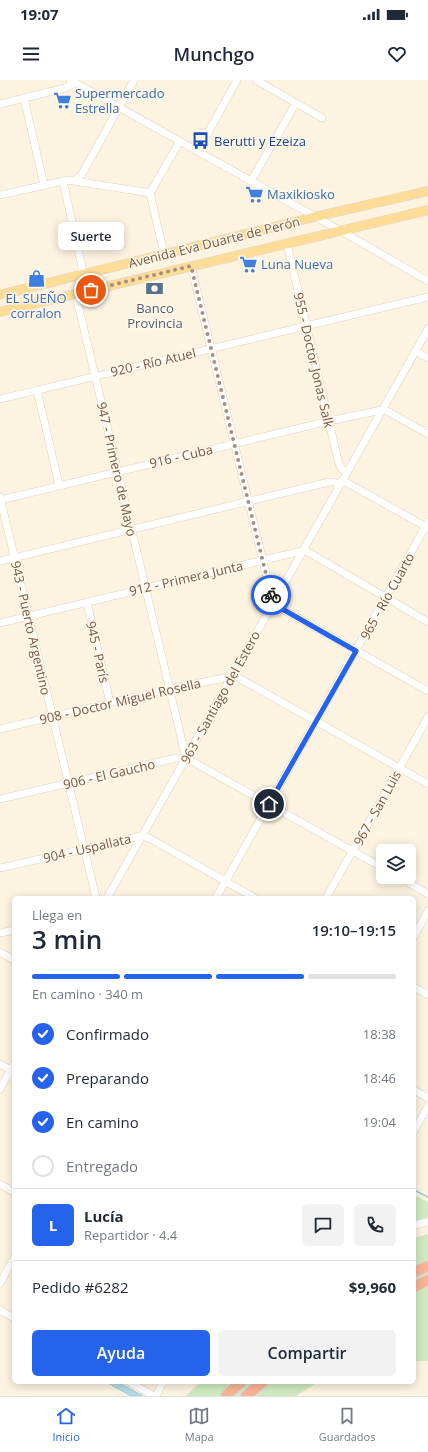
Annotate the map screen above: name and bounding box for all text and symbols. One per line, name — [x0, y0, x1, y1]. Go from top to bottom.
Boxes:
text: 19:07 — [20, 4, 59, 24]
text: Munchgo — [174, 42, 254, 66]
icon: menu — [20, 43, 42, 65]
icon: heart — [386, 43, 408, 65]
place label: Supermercado Estrella — [75, 84, 165, 117]
supermarket icon: Supermercado Estrella — [52, 90, 72, 110]
bus stop icon: Berutti y Ezeiza — [191, 131, 211, 151]
place label: Berutti y Ezeiza — [214, 132, 306, 150]
supermarket icon: Maxikiosko — [244, 184, 264, 204]
place label: Maxikiosko — [267, 185, 335, 203]
street label: Avenida Eva Duarte de Perón — [126, 212, 302, 272]
callout: Suerte — [58, 222, 124, 250]
text: Suerte — [70, 227, 112, 245]
supermarket icon: Luna Nueva — [238, 254, 258, 274]
place label: Luna Nueva — [261, 255, 333, 273]
shop icon: EL SUEÑO corralon — [26, 269, 46, 289]
pin — [74, 273, 108, 307]
icon: bag — [80, 279, 102, 301]
bank icon: Banco Provincia — [145, 279, 165, 299]
place label: EL SUEÑO corralon — [5, 289, 67, 322]
street label: 955 - Doctor Jonas Salk — [290, 291, 338, 430]
place label: Banco Provincia — [127, 299, 183, 332]
street label: 920 - Río Atuel — [109, 343, 197, 381]
street label: 947 - Primero de Mayo — [93, 400, 141, 538]
street label: 916 - Cuba — [148, 440, 214, 472]
street label: 965 - Río Cuarto — [356, 549, 418, 643]
street label: 912 - Primera Junta — [127, 556, 245, 600]
street label: 943 - Puerto Argentino — [7, 559, 55, 697]
courier — [251, 575, 291, 615]
icon: bike — [260, 584, 282, 606]
street label: 945 - París — [82, 619, 114, 685]
street label: 963 - Santiago del Estero — [176, 627, 264, 767]
street label: 908 - Doctor Miguel Rosella — [38, 674, 202, 728]
street label: 906 - El Gaucho — [61, 755, 157, 793]
street label: 967 - San Luis — [349, 767, 405, 849]
pin — [252, 787, 286, 821]
icon: home — [258, 793, 280, 815]
street label: 904 - Uspallata — [41, 829, 133, 867]
map controls — [376, 844, 416, 884]
button: layers — [376, 844, 416, 884]
text: Llega en — [32, 906, 82, 924]
text: 19:10–19:15 — [312, 920, 396, 940]
text: 3 min — [32, 921, 102, 957]
text: En camino · 340 m — [32, 985, 143, 1003]
icon: check — [32, 1023, 54, 1045]
text: Confirmado — [66, 1024, 149, 1044]
text: 18:38 — [363, 1025, 396, 1043]
icon: check — [32, 1067, 54, 1089]
text: Preparando — [66, 1068, 149, 1088]
text: 18:46 — [363, 1069, 396, 1087]
icon: check — [32, 1111, 54, 1133]
text: En camino — [66, 1112, 139, 1132]
text: 19:04 — [363, 1113, 396, 1131]
text: Entregado — [66, 1156, 138, 1176]
button: chat — [302, 1204, 344, 1246]
button: phone — [354, 1204, 396, 1246]
text: Lucía — [84, 1206, 124, 1226]
text: L — [49, 1215, 57, 1235]
text: Repartidor · 4.4 — [84, 1226, 177, 1244]
text: Pedido #6282 — [32, 1277, 129, 1297]
text: $9,960 — [349, 1277, 396, 1297]
button: Ayuda — [32, 1330, 210, 1376]
button: Compartir — [218, 1330, 396, 1376]
tab: Inicio — [53, 1405, 80, 1444]
tab: Mapa — [185, 1405, 214, 1444]
tab: Guardados — [319, 1405, 375, 1444]

